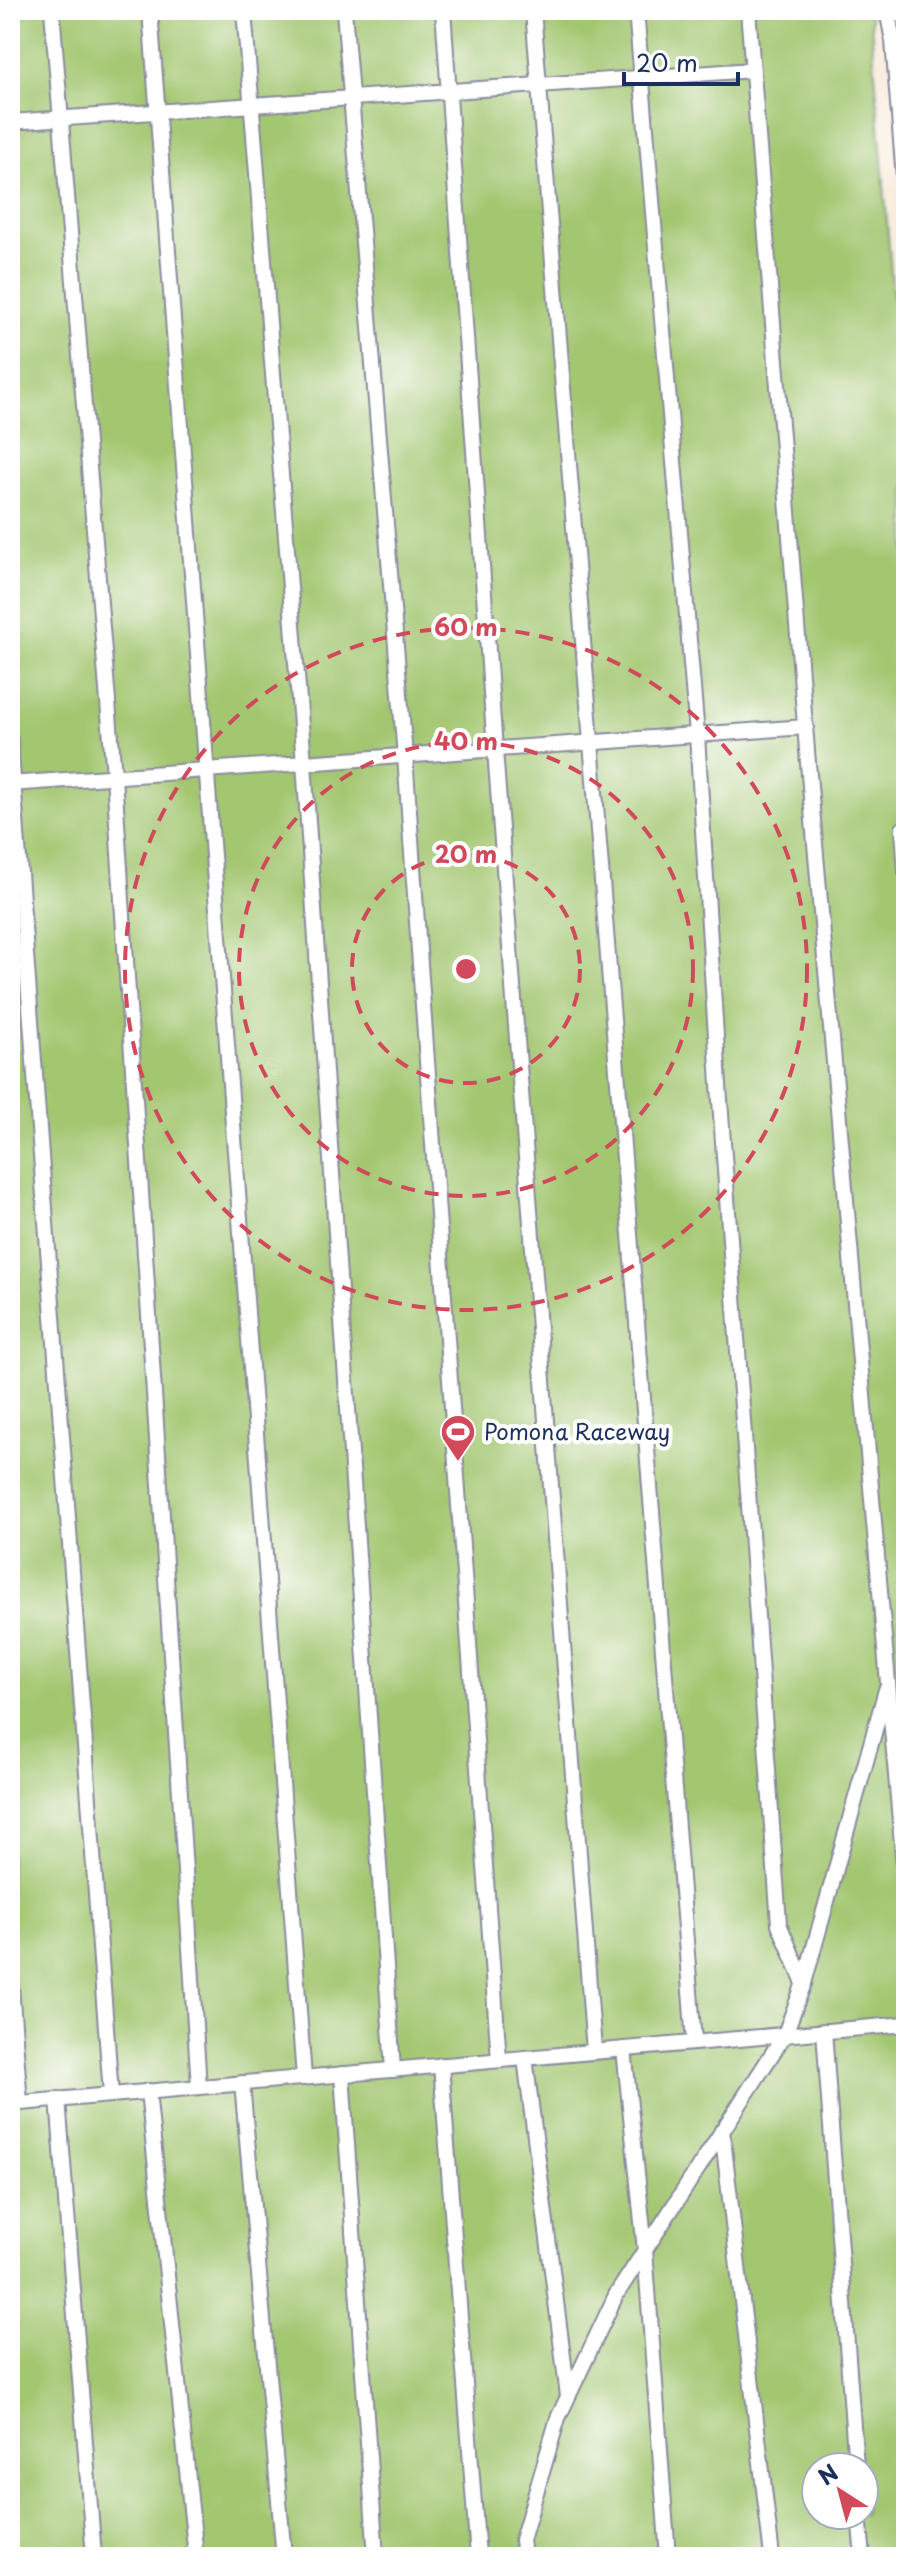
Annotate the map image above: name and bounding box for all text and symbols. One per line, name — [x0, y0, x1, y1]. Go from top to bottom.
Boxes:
scale bar — [624, 36, 738, 86]
text: 20 m — [636, 44, 698, 80]
text: 60 m — [434, 608, 498, 644]
text: 40 m — [434, 722, 498, 758]
text: 20 m — [435, 835, 497, 871]
centre of rings — [452, 955, 480, 983]
sports icon: Pomona Raceway — [439, 1413, 477, 1463]
place label: Pomona Raceway — [484, 1414, 670, 1447]
north arrow — [800, 2451, 880, 2531]
text: N — [811, 2455, 844, 2492]

